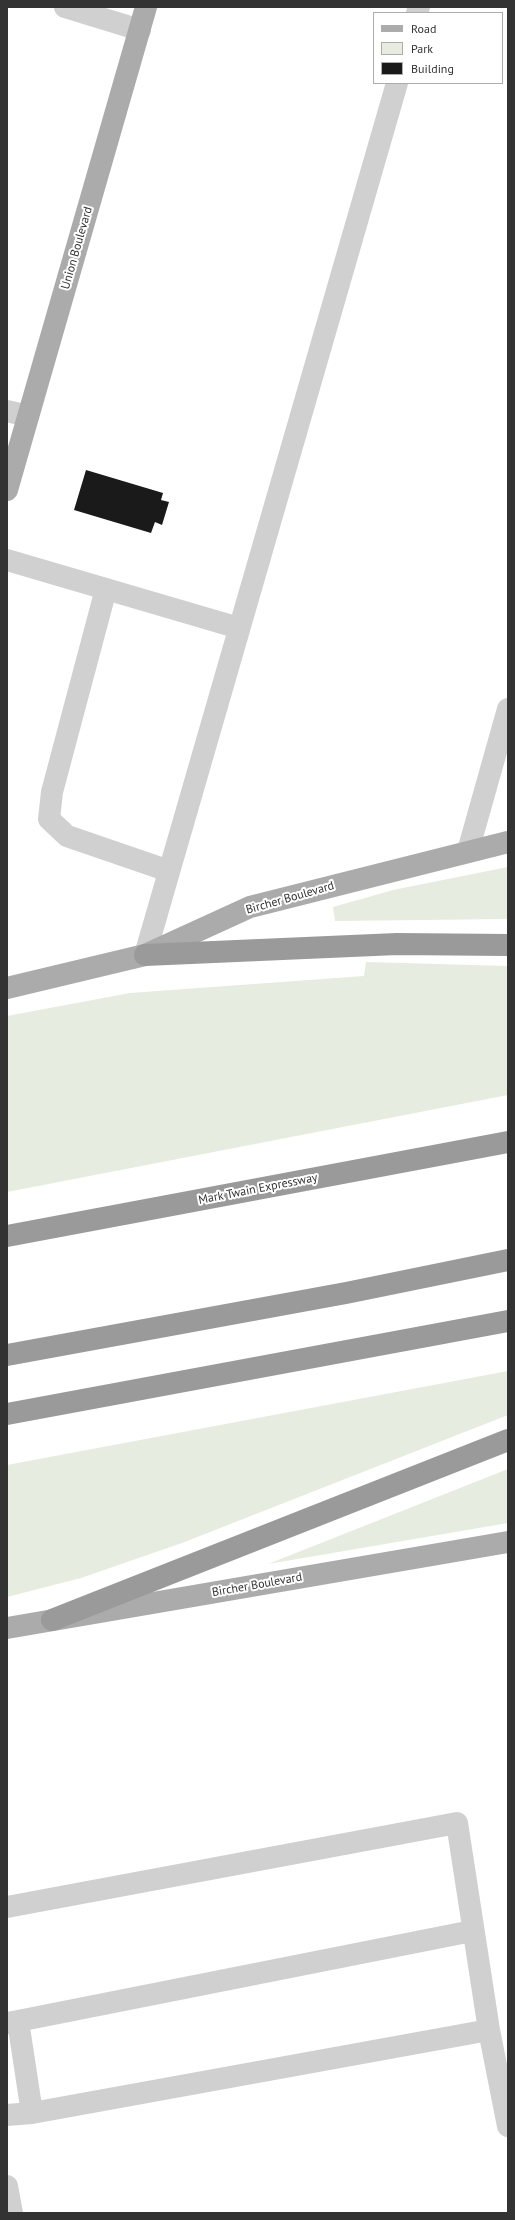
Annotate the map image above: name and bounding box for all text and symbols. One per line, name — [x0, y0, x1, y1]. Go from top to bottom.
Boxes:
legend — [373, 12, 503, 84]
text: Road — [411, 21, 436, 36]
text: Park — [411, 41, 433, 56]
text: Building — [411, 61, 454, 76]
street label: Union Boulevard — [58, 205, 96, 291]
street label: Bircher Boulevard — [244, 879, 336, 917]
street label: Mark Twain Expressway — [197, 1170, 319, 1208]
street label: Bircher Boulevard — [211, 1570, 303, 1600]

